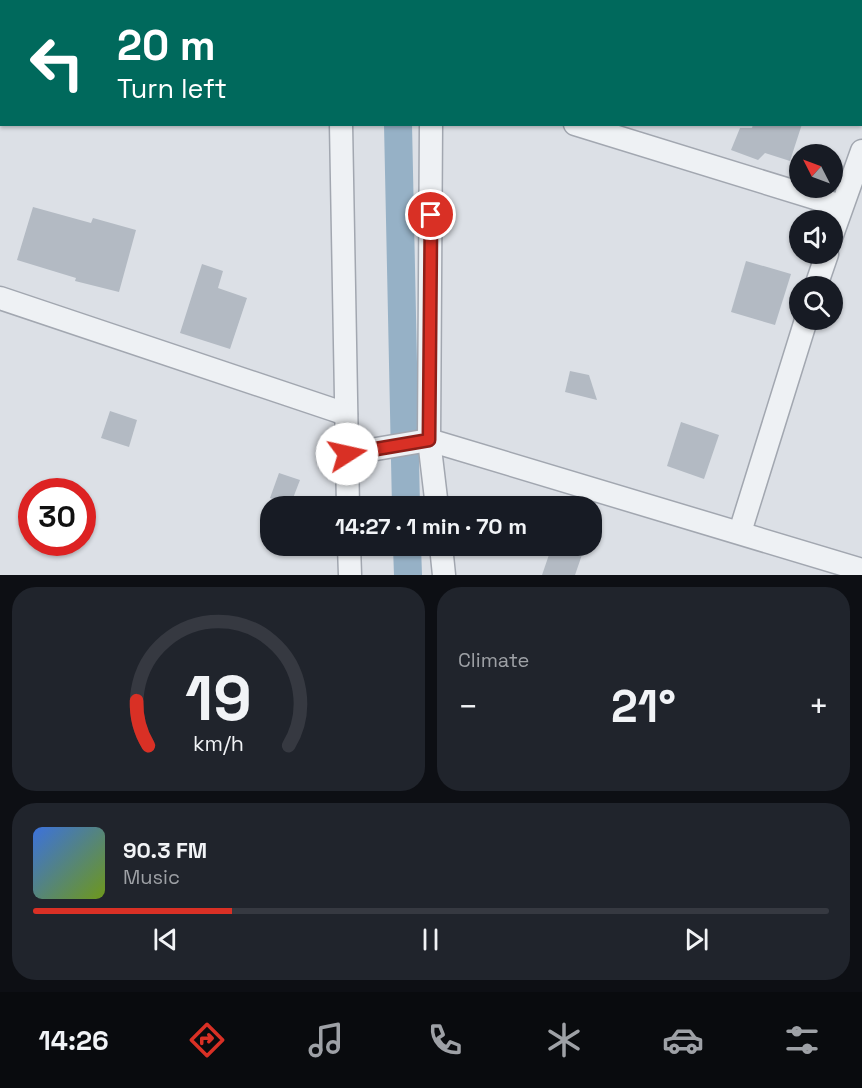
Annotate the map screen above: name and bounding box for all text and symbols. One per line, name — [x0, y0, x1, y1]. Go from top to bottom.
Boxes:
text: 20 m — [117, 19, 216, 72]
icon: left — [18, 24, 96, 102]
text: Turn left — [117, 71, 227, 106]
north arrow — [789, 144, 843, 198]
map controls — [789, 144, 843, 330]
pin — [405, 189, 456, 240]
icon: arrive — [414, 198, 447, 231]
button: sound — [789, 210, 843, 264]
button: search — [789, 276, 843, 330]
position arrow — [315, 422, 379, 486]
speed limit sign: 30 — [18, 478, 96, 556]
text: 14:27 · 1 min · 70 m — [335, 512, 527, 540]
text: Climate — [458, 647, 529, 673]
text: 19 — [185, 659, 252, 738]
text: 21° — [611, 678, 676, 735]
text: − — [458, 686, 478, 728]
text: + — [809, 686, 829, 728]
text: km/h — [193, 730, 244, 757]
text: 90.3 FM — [123, 836, 207, 864]
text: Music — [123, 864, 180, 890]
icon: previous — [149, 923, 182, 956]
icon: pause — [414, 923, 447, 956]
icon: next — [680, 923, 713, 956]
icon: directions — [186, 1019, 228, 1061]
icon: music — [305, 1019, 347, 1061]
icon: phone — [424, 1019, 466, 1061]
icon: climate — [543, 1019, 585, 1061]
icon: car — [662, 1019, 704, 1061]
icon: filters — [781, 1019, 823, 1061]
text: 14:26 — [39, 1023, 109, 1058]

